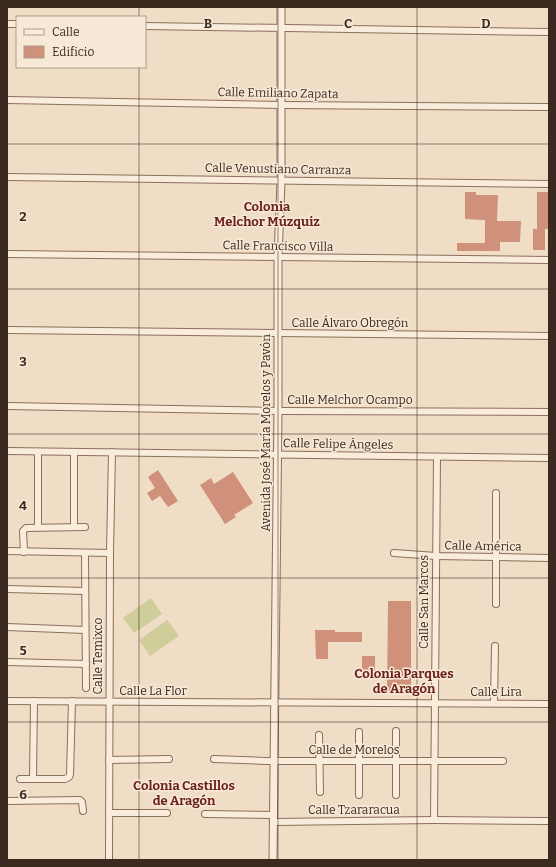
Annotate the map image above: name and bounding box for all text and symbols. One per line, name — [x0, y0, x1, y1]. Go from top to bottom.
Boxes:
legend — [16, 16, 146, 68]
text: B — [204, 16, 212, 31]
text: C — [344, 16, 352, 31]
text: D — [481, 16, 491, 31]
text: Calle — [52, 25, 80, 39]
text: Edificio — [52, 45, 94, 59]
street label: Calle Emiliano Zapata — [217, 85, 339, 101]
street label: Calle Venustiano Carranza — [205, 161, 352, 177]
district label: Colonia Melchor Múzquiz — [214, 199, 320, 229]
text: 2 — [19, 209, 27, 224]
street label: Calle Francisco Villa — [222, 238, 334, 254]
street label: Calle Álvaro Obregón — [292, 315, 409, 330]
street label: Avenida José María Morelos y Pavón — [259, 334, 273, 532]
text: 3 — [19, 354, 27, 369]
street label: Calle Melchor Ocampo — [287, 393, 413, 407]
street label: Calle Felipe Ángeles — [283, 435, 394, 452]
text: 4 — [19, 498, 27, 513]
street label: Calle América — [444, 538, 522, 554]
street label: Calle San Marcos — [417, 555, 431, 649]
street label: Calle Temixco — [91, 618, 105, 694]
text: 5 — [19, 643, 27, 658]
district label: Colonia Parques de Aragón — [354, 666, 454, 696]
street label: Calle La Flor — [119, 684, 188, 698]
street label: Calle Lira — [470, 685, 522, 699]
street label: Calle de Morelos — [308, 743, 400, 757]
district label: Colonia Castillos de Aragón — [133, 778, 235, 808]
text: 6 — [19, 787, 27, 802]
street label: Calle Tzararacua — [308, 803, 400, 817]

